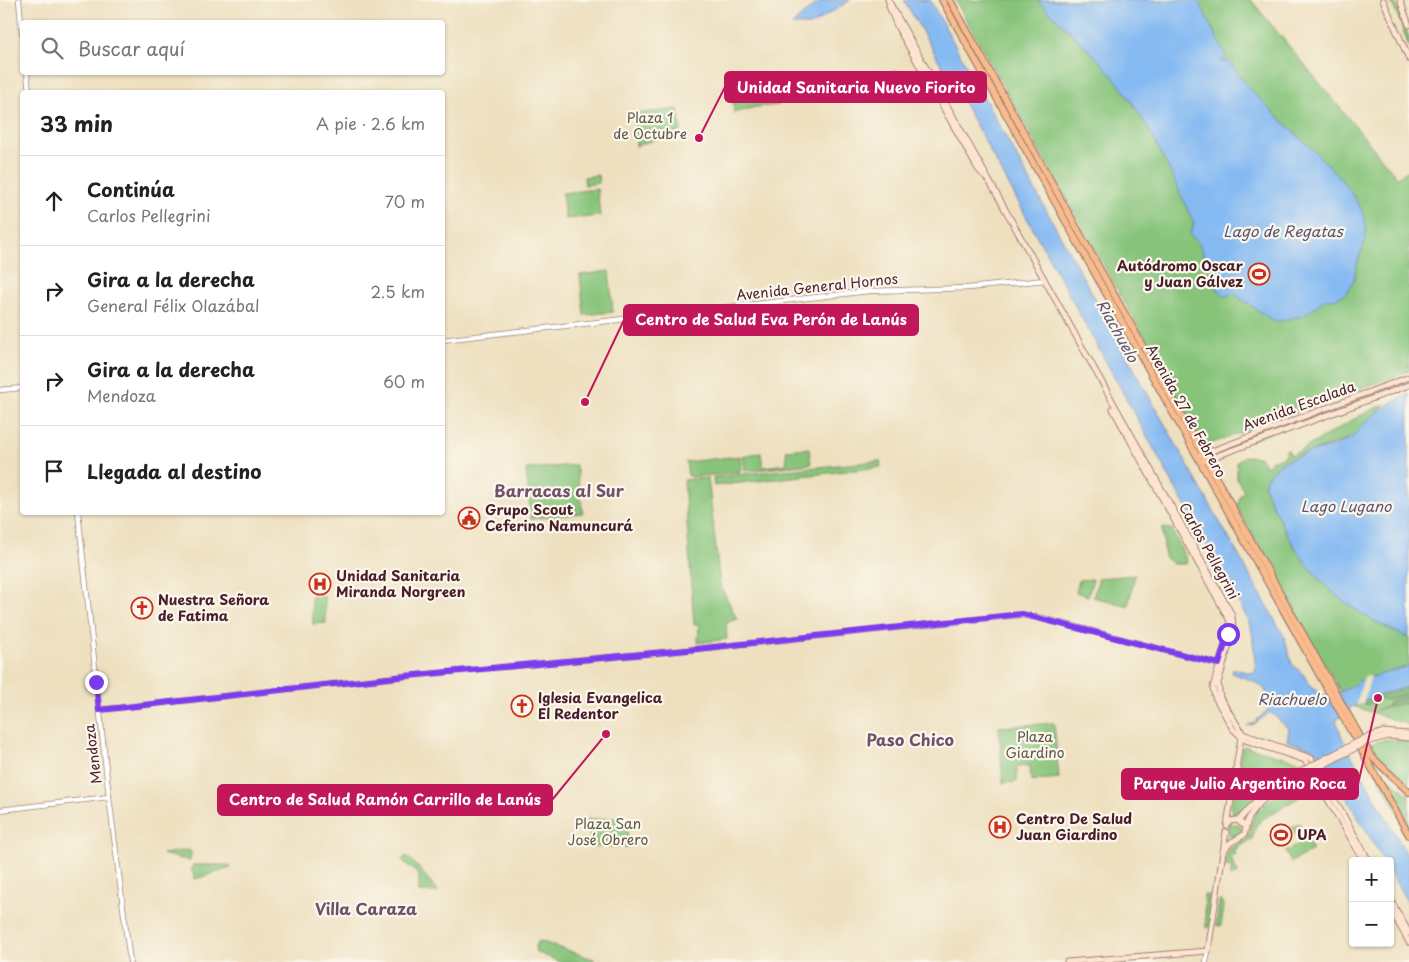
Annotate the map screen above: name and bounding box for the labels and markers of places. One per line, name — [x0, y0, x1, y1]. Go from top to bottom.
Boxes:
callout: Unidad Sanitaria Nuevo Fiorito — [725, 72, 986, 102]
place label: Autódromo Oscar y Juan Gálvez — [1117, 255, 1244, 292]
sports icon: Autódromo Oscar y Juan Gálvez — [1247, 262, 1271, 286]
callout: Centro de Salud Eva Perón de Lanús — [624, 305, 918, 335]
place label: Grupo Scout Ceferino Namuncurá — [485, 499, 634, 536]
public building icon: Grupo Scout Ceferino Namuncurá — [457, 506, 481, 530]
place label: Unidad Sanitaria Miranda Norgreen — [336, 565, 465, 602]
hospital icon: Unidad Sanitaria Miranda Norgreen — [308, 572, 332, 596]
place label: Nuestra Señora de Fatima — [158, 589, 269, 626]
church icon: Nuestra Señora de Fatima — [130, 596, 154, 620]
place label: Iglesia Evangelica El Redentor — [538, 687, 663, 724]
church icon: Iglesia Evangelica El Redentor — [510, 694, 534, 718]
callout: Parque Julio Argentino Roca — [1122, 769, 1358, 799]
callout: Centro de Salud Ramón Carrillo de Lanús — [218, 785, 552, 815]
place label: Centro De Salud Juan Giardino — [1016, 808, 1132, 845]
hospital icon: Centro De Salud Juan Giardino — [988, 815, 1012, 839]
sports icon: UPA — [1269, 823, 1293, 847]
place label: UPA — [1297, 824, 1327, 845]

